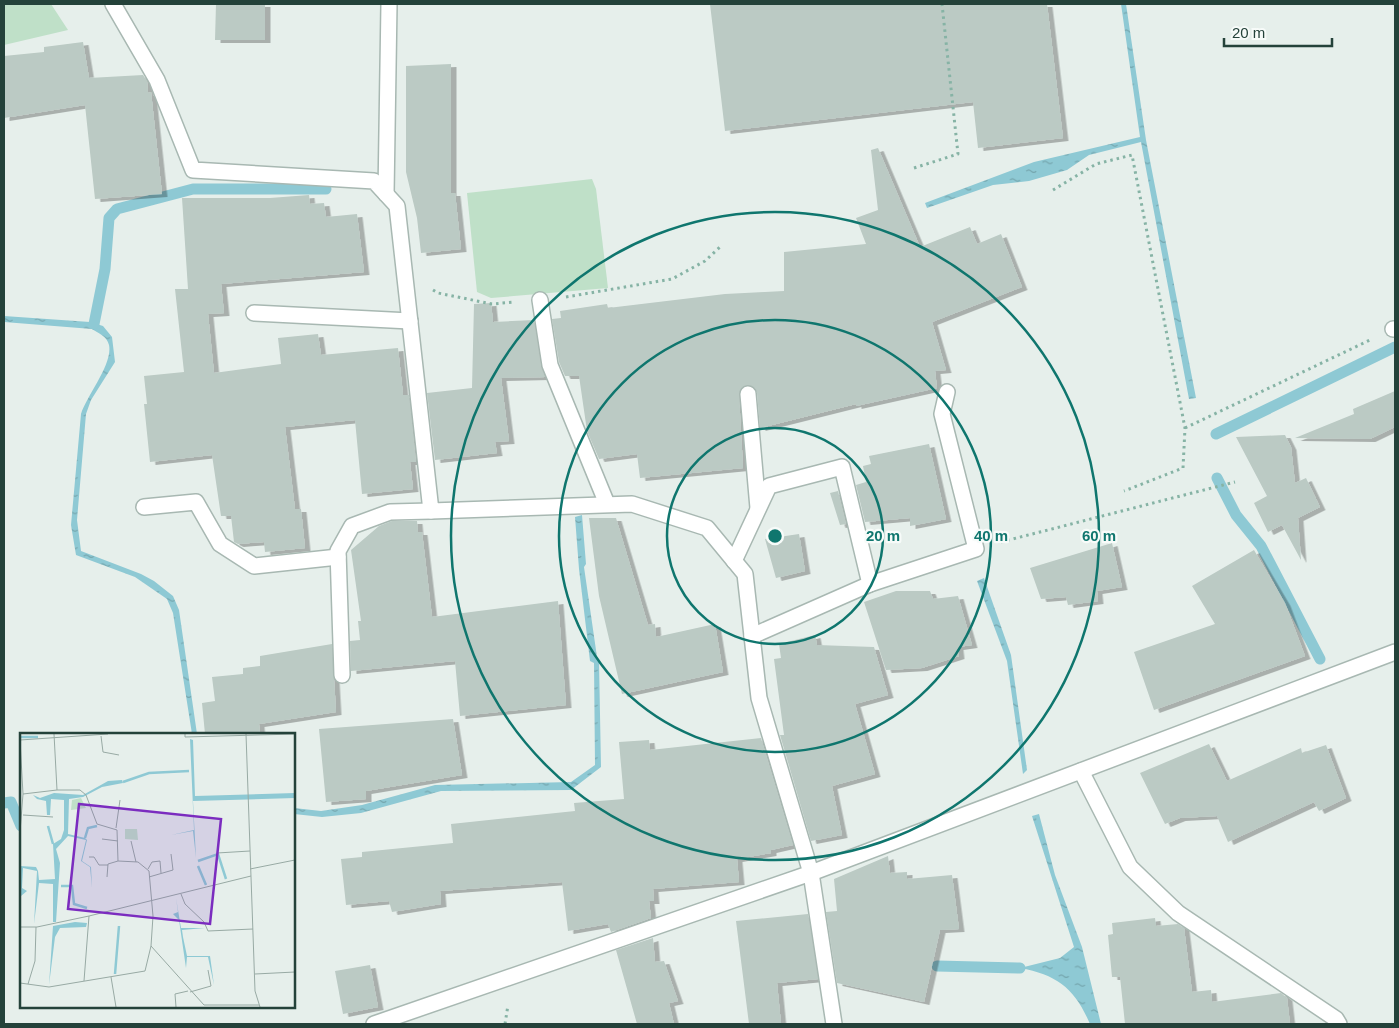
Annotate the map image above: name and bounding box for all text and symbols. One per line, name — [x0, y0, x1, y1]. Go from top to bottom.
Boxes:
scale bar — [1224, 15, 1332, 47]
text: 20 m — [1232, 24, 1265, 41]
centre of rings — [766, 527, 784, 545]
text: 20 m — [866, 527, 900, 544]
text: 40 m — [974, 527, 1008, 544]
text: 60 m — [1082, 527, 1116, 544]
inset map — [20, 733, 295, 1008]

